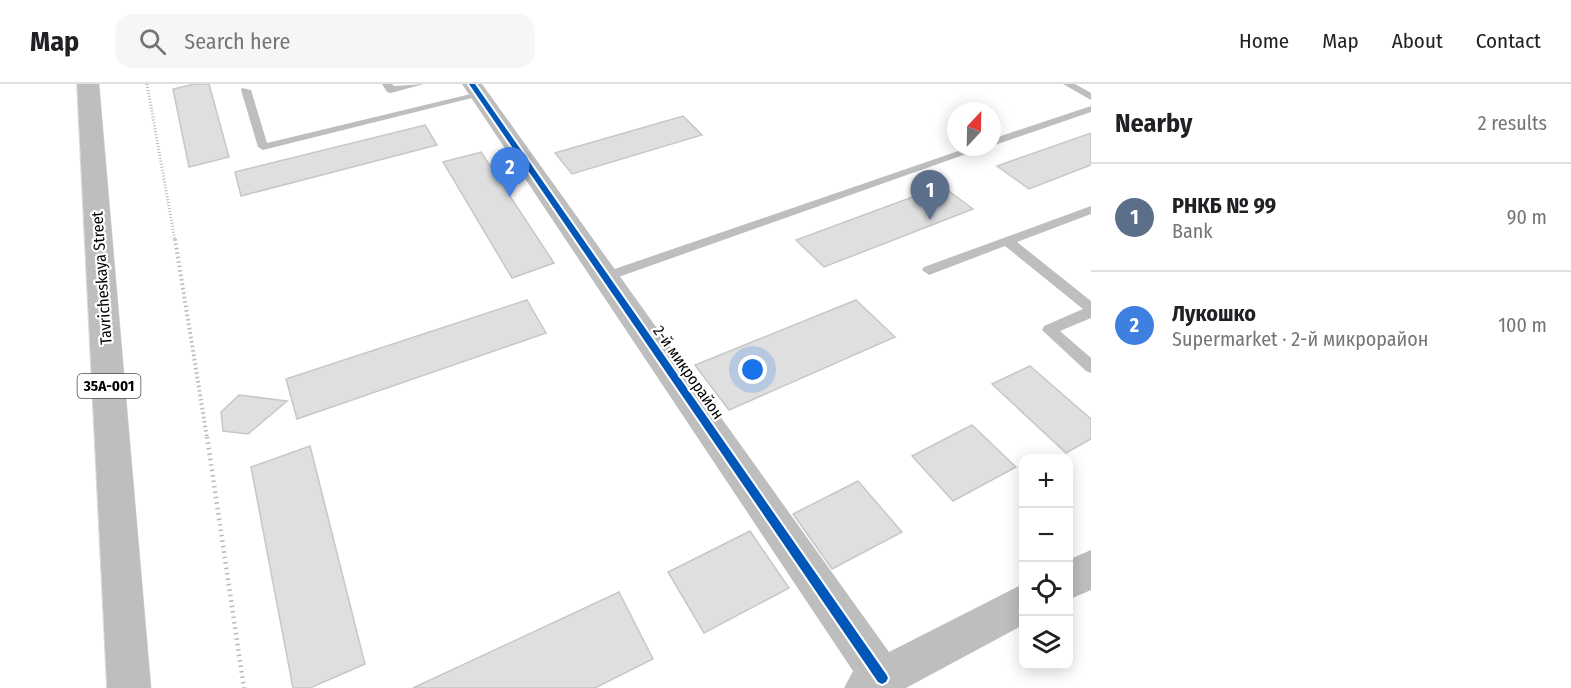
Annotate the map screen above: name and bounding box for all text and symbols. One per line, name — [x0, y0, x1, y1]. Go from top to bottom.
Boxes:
search box — [115, 14, 535, 68]
text: Map — [30, 25, 79, 58]
icon: search — [136, 25, 169, 58]
text: Search here — [184, 28, 290, 55]
text: Home — [1239, 28, 1289, 54]
text: Map — [1322, 28, 1359, 54]
text: About — [1392, 28, 1443, 54]
text: Contact — [1476, 28, 1541, 54]
north arrow — [947, 102, 1001, 156]
text: Nearby — [1115, 108, 1192, 139]
text: 2 results — [1478, 111, 1547, 135]
pin: 2 — [490, 147, 530, 197]
pin: 1 — [910, 170, 950, 220]
text: РНКБ № 99 — [1172, 192, 1276, 219]
text: 1 — [1130, 205, 1139, 229]
text: 90 m — [1507, 205, 1547, 229]
street label: Tavricheskaya Street — [87, 210, 116, 345]
text: Bank — [1172, 219, 1213, 243]
text: Лукошко — [1172, 300, 1256, 327]
text: 2 — [1130, 313, 1139, 337]
text: 100 m — [1498, 313, 1547, 337]
street label: 2-й микрорайон — [649, 322, 728, 423]
text: Supermarket · 2-й микрорайон — [1172, 327, 1429, 351]
your location — [738, 355, 767, 384]
road number: 35А-001 — [78, 374, 140, 398]
map controls — [1019, 454, 1073, 670]
button: + — [1019, 454, 1073, 508]
button: − — [1019, 508, 1073, 562]
button: locate — [1019, 562, 1073, 616]
button: layers — [1019, 616, 1073, 670]

